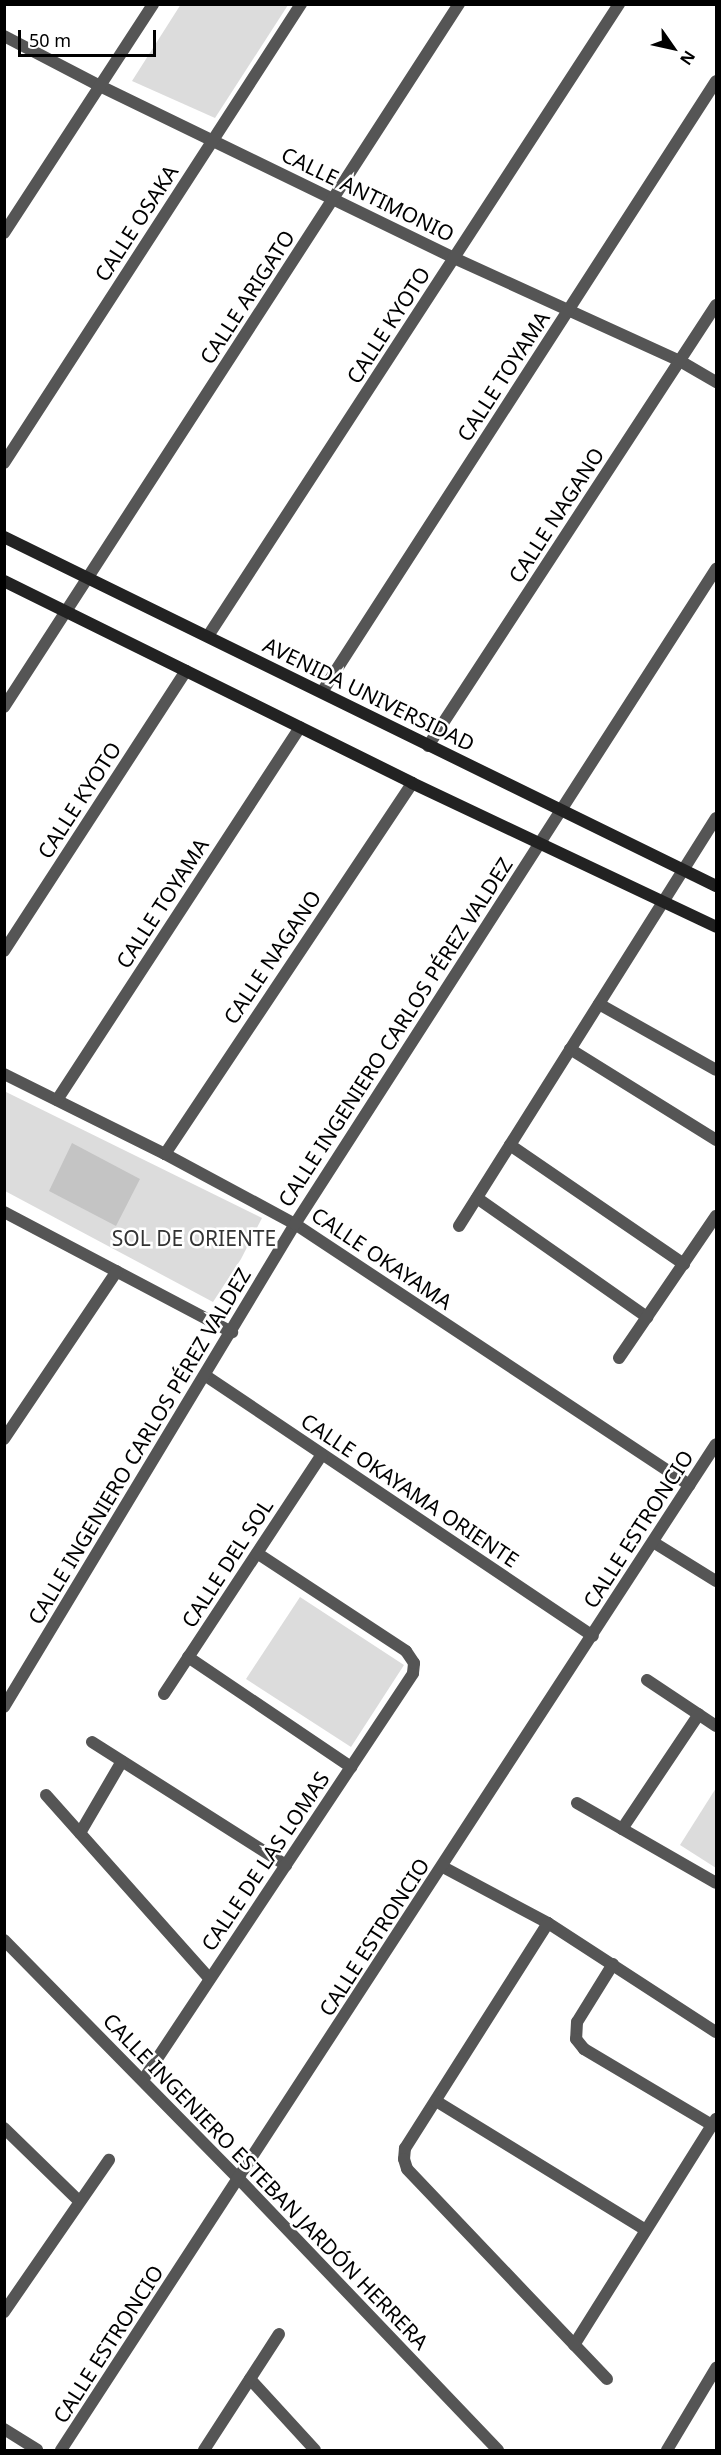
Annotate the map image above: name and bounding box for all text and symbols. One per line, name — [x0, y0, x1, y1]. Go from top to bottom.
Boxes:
scale bar — [21, 18, 159, 56]
north arrow — [643, 18, 703, 78]
text: 50 m — [29, 28, 71, 52]
text: N — [675, 47, 701, 70]
street label: CALLE ANTIMONIO — [278, 141, 458, 247]
street label: CALLE OSAKA — [89, 160, 183, 286]
street label: CALLE ARIGATO — [194, 225, 300, 369]
street label: CALLE KYOTO — [341, 262, 435, 388]
street label: CALLE TOYAMA — [452, 306, 554, 446]
street label: CALLE NAGANO — [503, 443, 609, 587]
street label: AVENIDA UNIVERSIDAD — [259, 632, 479, 756]
street label: CALLE KYOTO — [32, 737, 126, 863]
street label: CALLE TOYAMA — [111, 833, 213, 973]
street label: CALLE INGENIERO CARLOS PÉREZ VALDEZ — [272, 853, 518, 1211]
street label: CALLE NAGANO — [218, 885, 326, 1029]
street label: CALLE OKAYAMA — [307, 1202, 457, 1314]
park label: SOL DE ORIENTE — [112, 1225, 276, 1251]
street label: CALLE INGENIERO CARLOS PÉREZ VALDEZ — [22, 1263, 256, 1629]
street label: CALLE OKAYAMA ORIENTE — [296, 1408, 524, 1572]
street label: CALLE ESTRONCIO — [578, 1445, 698, 1613]
street label: CALLE DEL SOL — [176, 1494, 278, 1632]
street label: CALLE DE LAS LOMAS — [196, 1767, 334, 1955]
street label: CALLE ESTRONCIO — [314, 1853, 434, 2021]
street label: CALLE INGENIERO ESTEBAN JARDÓN HERRERA — [98, 2008, 434, 2354]
street label: CALLE ESTRONCIO — [48, 2260, 168, 2428]

